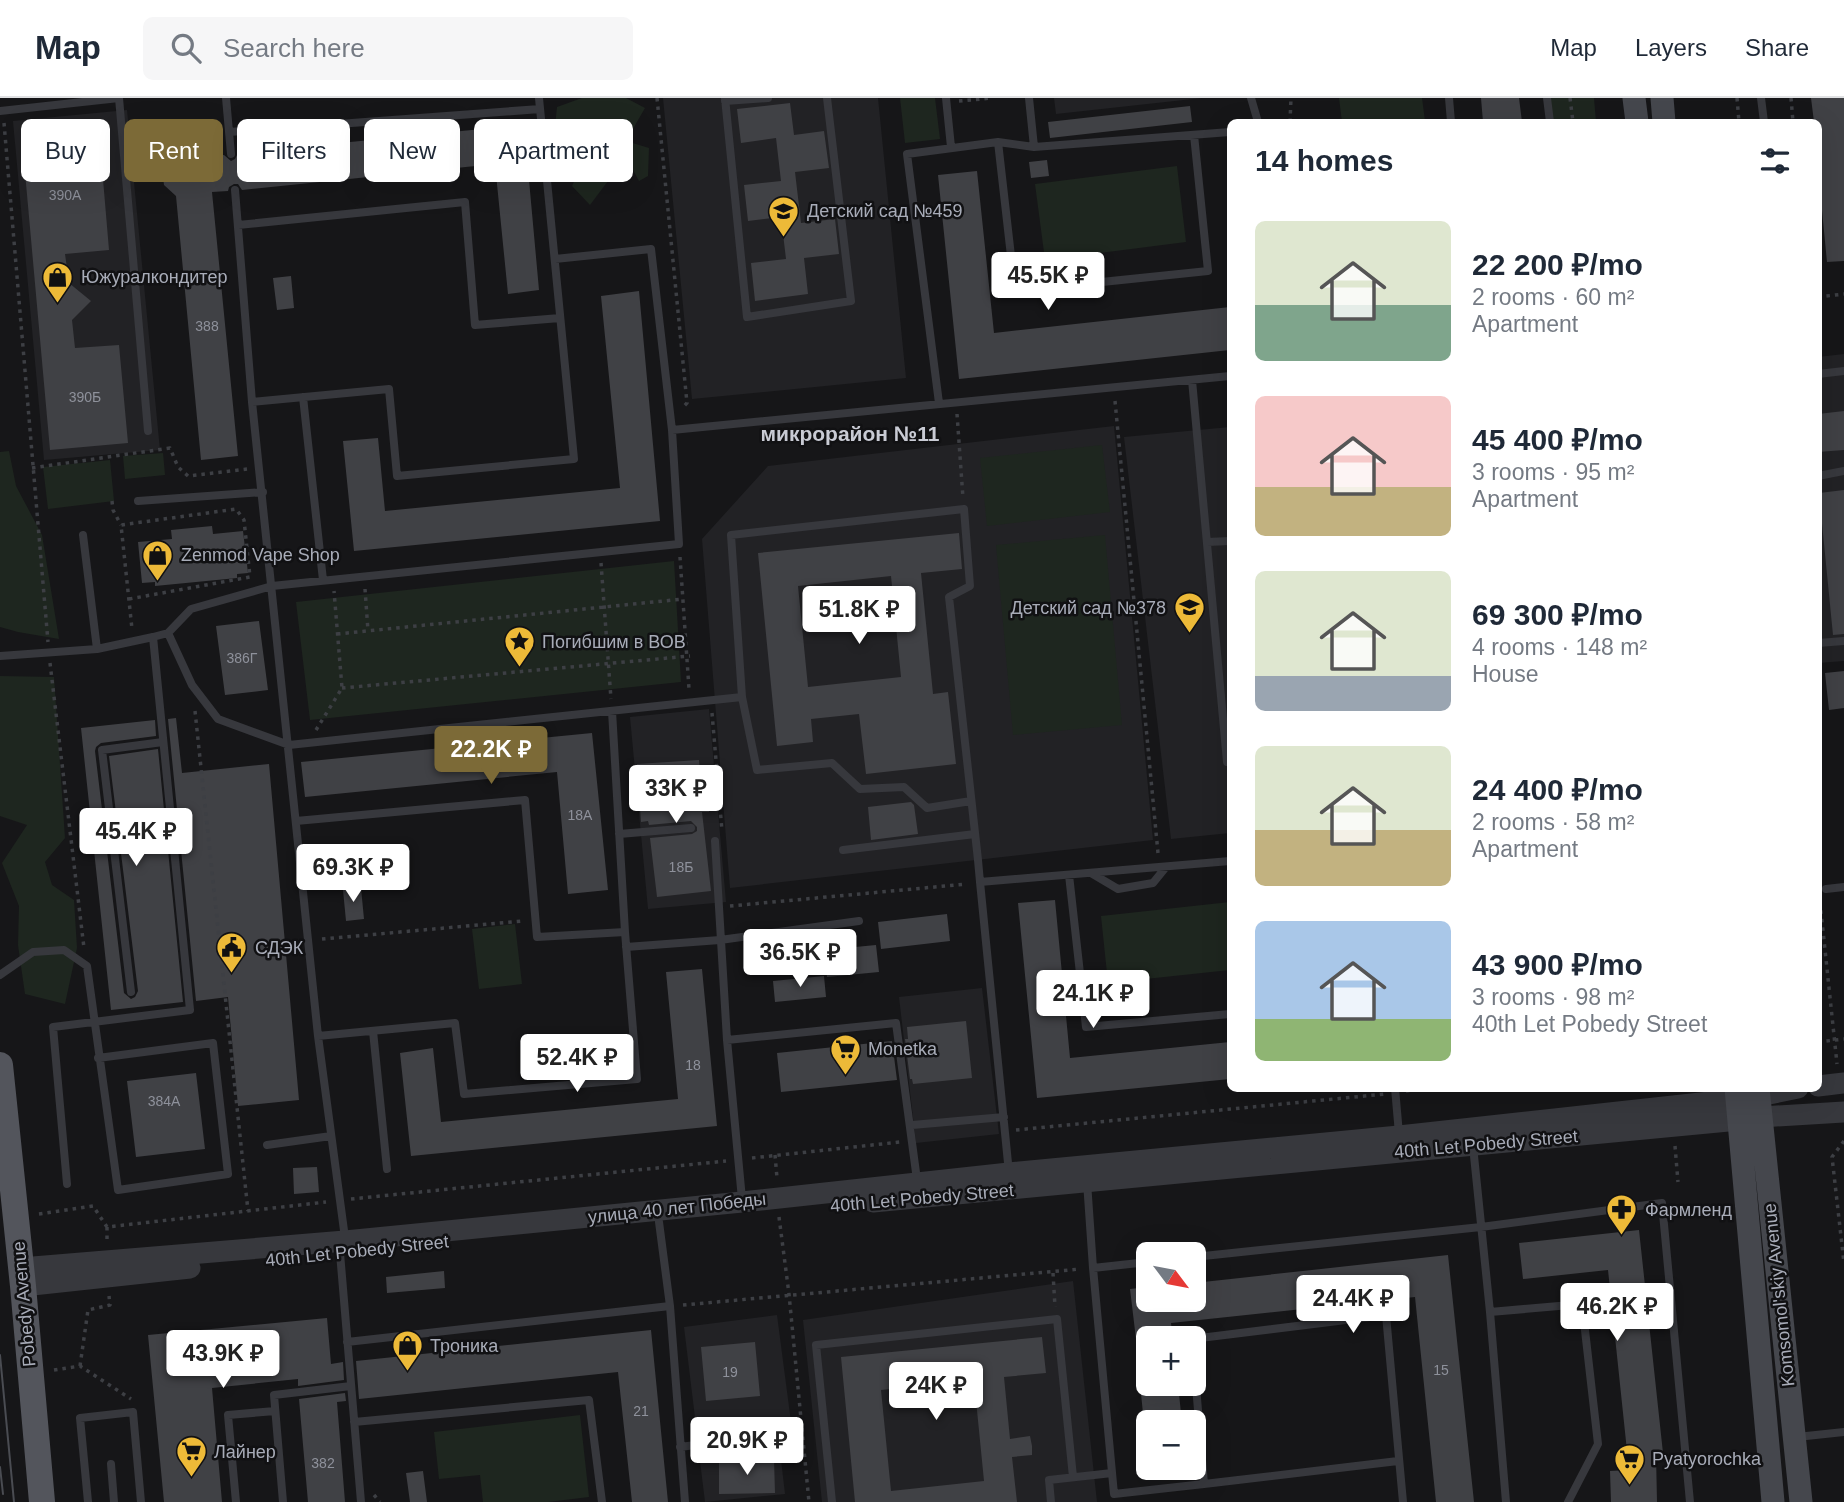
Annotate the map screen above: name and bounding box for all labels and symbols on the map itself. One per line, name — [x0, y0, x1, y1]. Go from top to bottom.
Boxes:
house number: 390А — [49, 187, 82, 203]
school or university icon: Детский сад №459 — [767, 194, 801, 238]
place label: Детский сад №459 — [807, 201, 963, 221]
pin: 45.5K ₽ — [983, 252, 1113, 312]
shop icon: Южуралкондитер — [41, 260, 75, 304]
place label: Южуралкондитер — [81, 267, 227, 287]
house number: 388 — [195, 318, 219, 334]
house number: 390Б — [69, 389, 101, 405]
district label: микрорайон №11 — [761, 422, 940, 445]
shop icon: Zenmod Vape Shop — [141, 538, 175, 582]
place label: Zenmod Vape Shop — [181, 545, 340, 565]
pin: 51.8K ₽ — [794, 587, 924, 646]
school or university icon: Детский сад №378 — [1172, 591, 1206, 635]
place label: Детский сад №378 — [1011, 598, 1166, 618]
place icon: Погибшим в ВОВ — [502, 625, 536, 669]
place label: Погибшим в ВОВ — [542, 632, 686, 652]
house number: 386Г — [227, 650, 258, 666]
pin: 22.2K ₽ — [426, 726, 556, 786]
pin: 33K ₽ — [627, 766, 725, 825]
house number: 18А — [568, 807, 593, 823]
pin: 45.4K ₽ — [71, 808, 201, 868]
pin: 69.3K ₽ — [288, 844, 418, 904]
house number: 18Б — [669, 859, 693, 875]
pin: 36.5K ₽ — [735, 930, 865, 989]
public building icon: СДЭК — [215, 931, 249, 975]
place label: СДЭК — [255, 938, 304, 958]
pin: 24.1K ₽ — [1028, 970, 1158, 1030]
supermarket icon: Monetka — [828, 1032, 862, 1076]
pin: 52.4K ₽ — [512, 1034, 642, 1094]
place label: Monetka — [868, 1039, 938, 1059]
house number: 18 — [685, 1057, 701, 1073]
house number: 384А — [148, 1093, 181, 1109]
street label: 40th Let Pobedy Street — [1393, 1126, 1579, 1162]
street label: 40th Let Pobedy Street — [829, 1180, 1015, 1216]
street label: улица 40 лет Победы — [587, 1189, 767, 1227]
pharmacy icon: Фармленд — [1605, 1193, 1639, 1237]
place label: Фармленд — [1645, 1200, 1733, 1220]
street label: Komsomol'skiy Avenue — [1759, 1202, 1799, 1388]
street label: 40th Let Pobedy Street — [264, 1231, 450, 1271]
street label: Pobedy Avenue — [9, 1240, 39, 1368]
north arrow — [1136, 1242, 1206, 1312]
pin: 24.4K ₽ — [1288, 1276, 1418, 1335]
pin: 46.2K ₽ — [1552, 1284, 1682, 1343]
shop icon: Троника — [390, 1329, 424, 1373]
pin: 43.9K ₽ — [158, 1330, 288, 1390]
place label: Троника — [430, 1336, 499, 1356]
pin: 24K ₽ — [887, 1362, 985, 1422]
house number: 15 — [1433, 1362, 1449, 1378]
house number: 19 — [722, 1364, 738, 1380]
house number: 21 — [633, 1403, 649, 1419]
pin: 20.9K ₽ — [682, 1418, 812, 1477]
supermarket icon: Лайнер — [174, 1435, 208, 1479]
place label: Лайнер — [214, 1442, 276, 1462]
supermarket icon: Pyatyorochka — [1612, 1442, 1646, 1486]
place label: Pyatyorochka — [1652, 1449, 1762, 1469]
house number: 382 — [311, 1455, 335, 1471]

